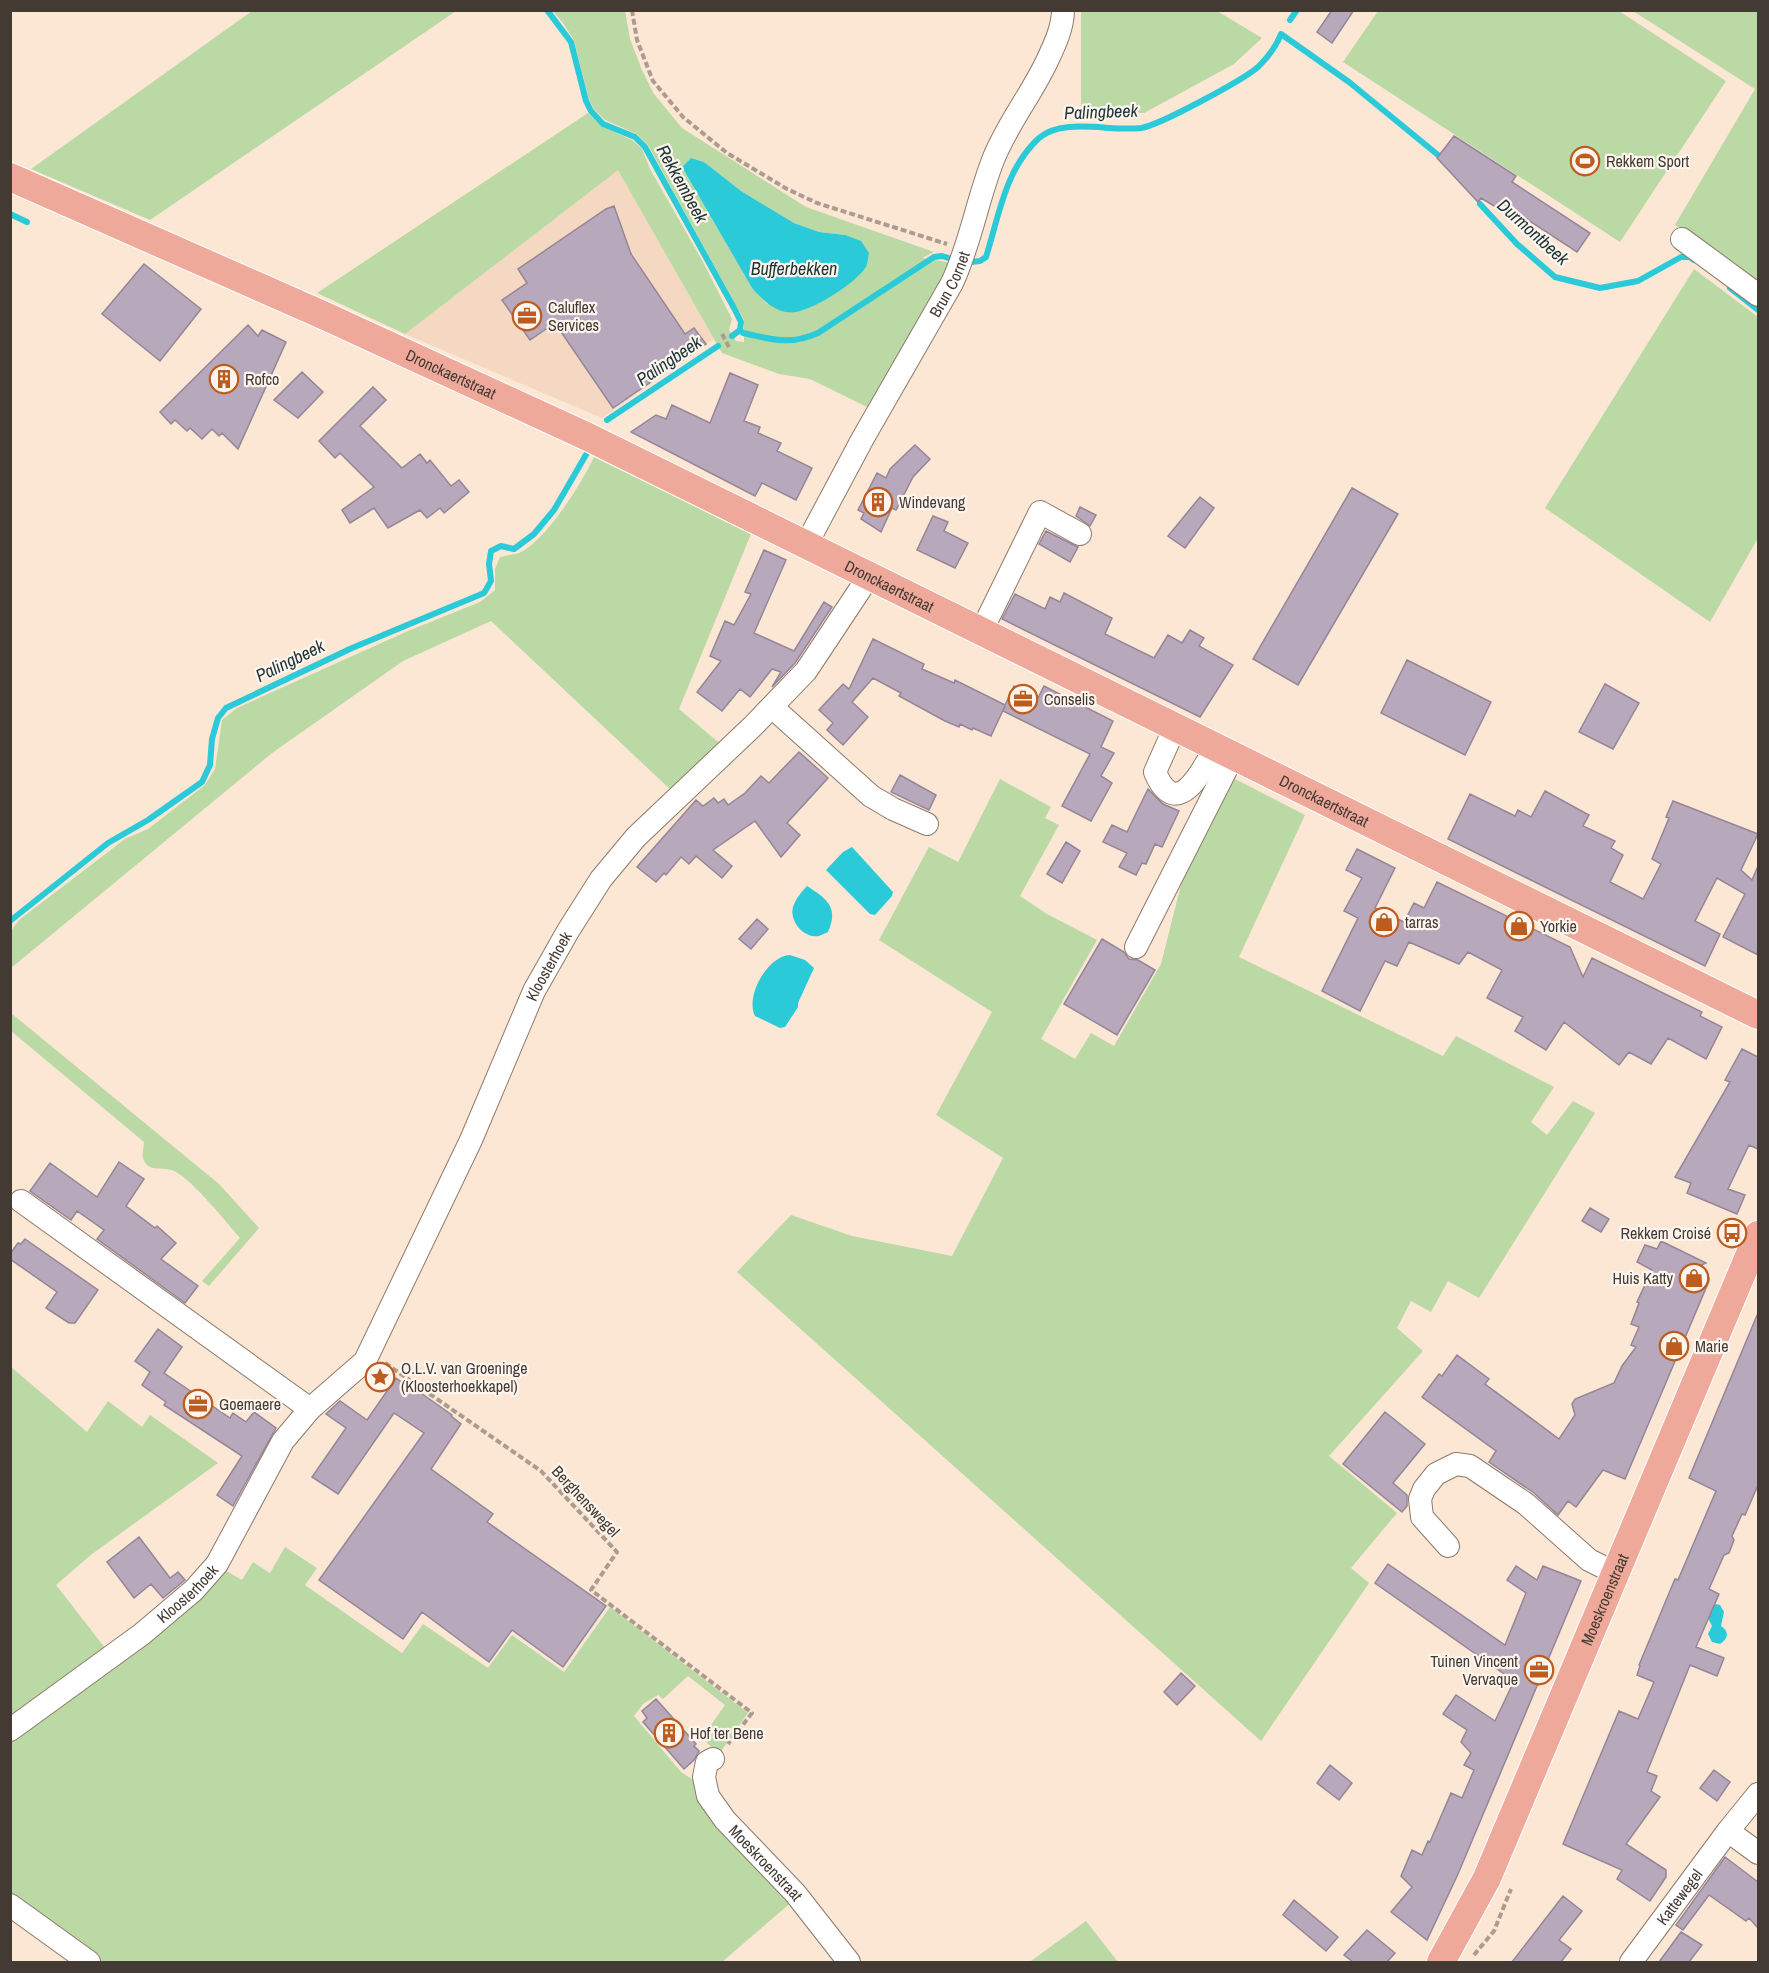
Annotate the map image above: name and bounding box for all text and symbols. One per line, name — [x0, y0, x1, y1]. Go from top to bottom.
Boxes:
water label: Palingbeek — [1064, 98, 1139, 125]
water label: Rekkembeek — [651, 140, 715, 228]
sports icon: Rekkem Sport — [1569, 145, 1601, 177]
place label: Rekkem Sport — [1606, 150, 1689, 172]
water label: Durmontbeek — [1492, 193, 1575, 271]
street label: Brun Cornet — [924, 248, 975, 321]
water label: Bufferbekken — [751, 256, 837, 281]
place label: Caluflex Services — [548, 296, 599, 336]
office icon: Caluflex Services — [511, 300, 543, 332]
water label: Palingbeek — [631, 329, 707, 392]
street label: Dronckaertstraat — [402, 344, 500, 404]
building icon: Rofco — [208, 363, 240, 395]
place label: Rofco — [245, 368, 279, 390]
building icon: Windevang — [862, 486, 894, 518]
place label: Windevang — [899, 491, 966, 513]
street label: Dronckaertstraat — [841, 555, 938, 617]
water label: Palingbeek — [251, 633, 329, 688]
office icon: Conselis — [1007, 683, 1039, 715]
place label: Conselis — [1044, 688, 1095, 710]
street label: Dronckaertstraat — [1276, 769, 1373, 832]
shop icon: tarras — [1368, 906, 1400, 938]
shop icon: Yorkie — [1503, 910, 1535, 942]
place label: tarras — [1405, 911, 1439, 933]
place label: Yorkie — [1540, 915, 1577, 937]
street label: Kloosterhoek — [520, 927, 577, 1004]
bus stop icon: Rekkem Croisé — [1716, 1217, 1748, 1249]
place label: Rekkem Croisé — [1621, 1222, 1711, 1244]
shop icon: Huis Katty — [1678, 1262, 1710, 1294]
place label: Huis Katty — [1612, 1267, 1673, 1289]
shop icon: Marie — [1658, 1330, 1690, 1362]
place label: Marie — [1695, 1335, 1729, 1357]
place label: O.L.V. van Groeninge (Kloosterhoekkapel) — [401, 1357, 527, 1397]
place icon: O.L.V. van Groeninge (Kloosterhoekkapel) — [364, 1361, 396, 1393]
office icon: Goemaere — [182, 1388, 214, 1420]
place label: Goemaere — [219, 1393, 281, 1415]
street label: Berghenswegel — [547, 1460, 625, 1542]
street label: Moeskroenstraat — [1575, 1550, 1634, 1649]
street label: Kloosterhoek — [152, 1559, 223, 1628]
place label: Tuinen Vincent Vervaque — [1430, 1650, 1518, 1690]
office icon: Tuinen Vincent Vervaque — [1523, 1654, 1555, 1686]
building icon: Hof ter Bene — [653, 1717, 685, 1749]
place label: Hof ter Bene — [690, 1722, 764, 1744]
street label: Moeskroenstraat — [724, 1820, 808, 1905]
street label: Kattewegel — [1651, 1864, 1707, 1930]

